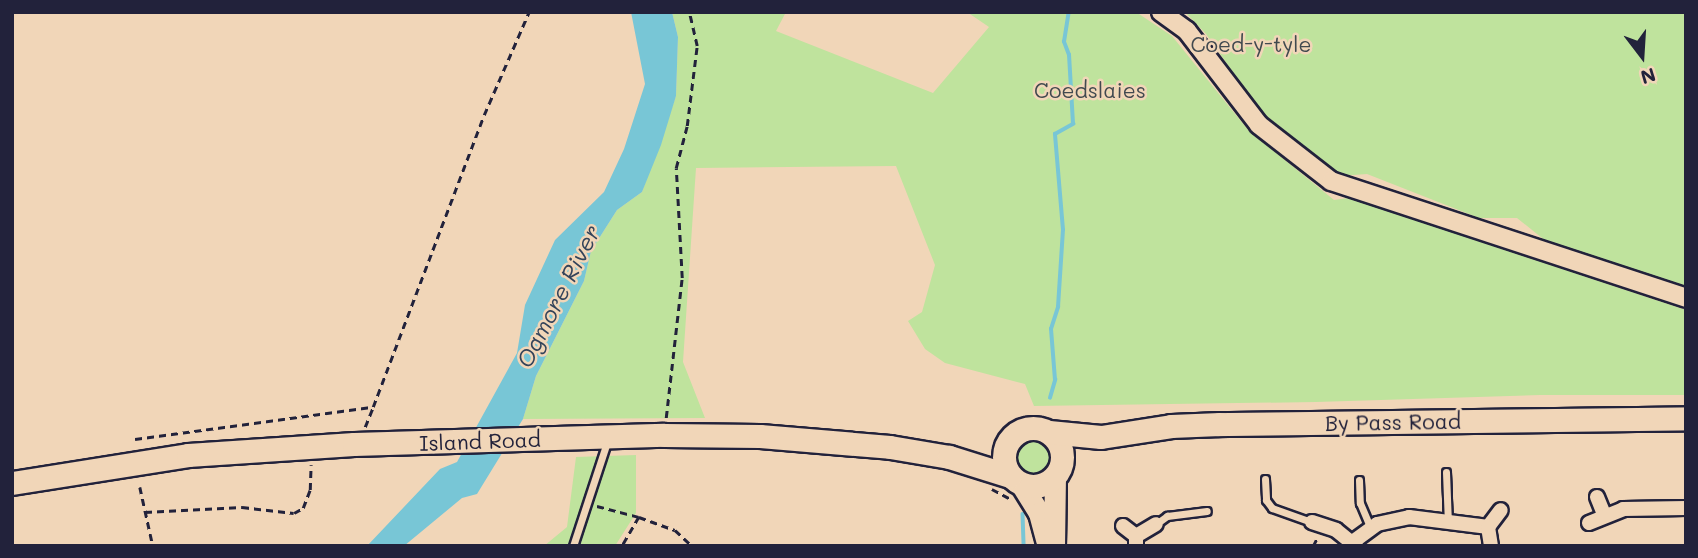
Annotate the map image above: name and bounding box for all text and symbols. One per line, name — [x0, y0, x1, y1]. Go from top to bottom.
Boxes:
north arrow — [1607, 21, 1677, 91]
park label: Coed-y-tyle — [1191, 31, 1311, 57]
text: N — [1638, 62, 1659, 91]
park label: Coedslaies — [1034, 77, 1146, 103]
water label: Ogmore River — [510, 220, 606, 372]
street label: By Pass Road — [1325, 408, 1461, 436]
street label: Island Road — [419, 426, 541, 456]

